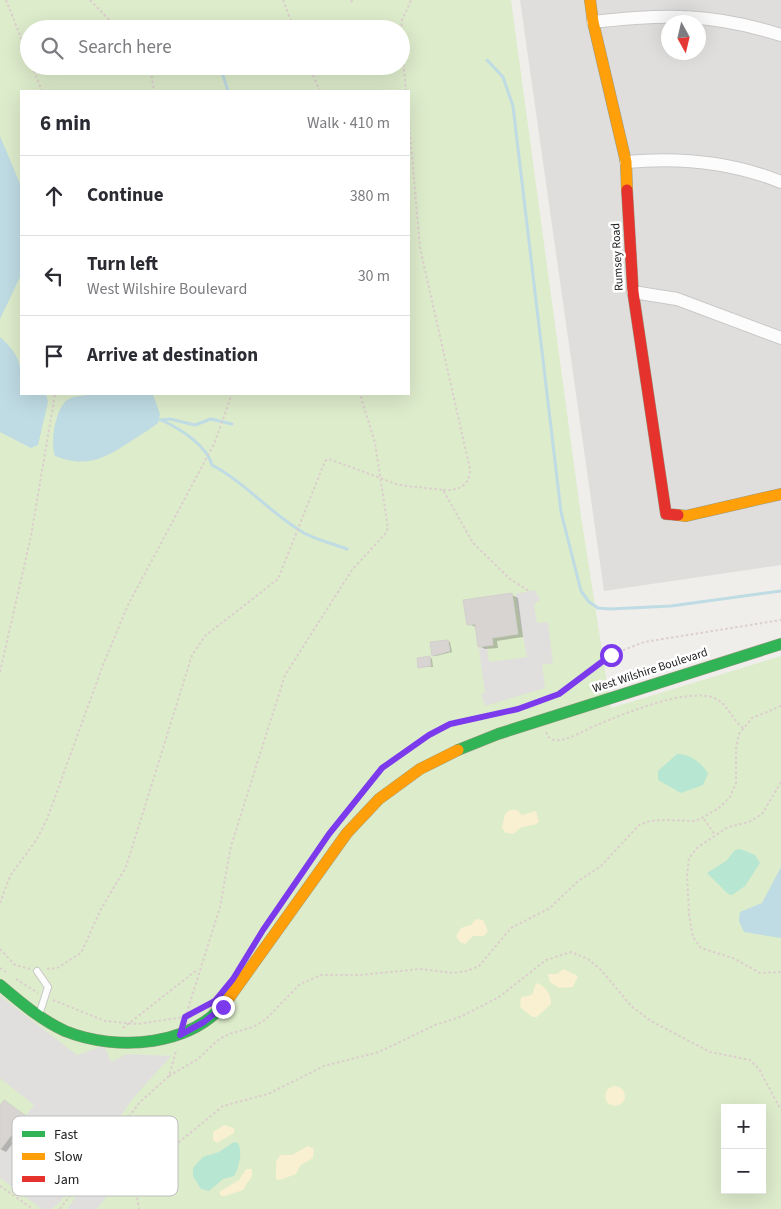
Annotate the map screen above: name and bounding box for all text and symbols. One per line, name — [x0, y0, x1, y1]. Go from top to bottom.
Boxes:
north arrow — [661, 15, 706, 60]
search box — [20, 20, 410, 75]
icon: search — [38, 34, 66, 62]
text: Search here — [78, 34, 172, 61]
text: 6 min — [40, 108, 91, 138]
text: Walk · 410 m — [307, 112, 390, 134]
icon: ahead — [40, 182, 68, 210]
text: Continue — [87, 182, 164, 209]
text: 380 m — [350, 185, 390, 207]
street label: Rumsey Road — [607, 223, 628, 291]
text: Turn left — [87, 251, 158, 278]
icon: left — [40, 262, 68, 290]
text: 30 m — [358, 265, 390, 287]
text: West Wilshire Boulevard — [87, 278, 247, 300]
icon: arrive — [40, 342, 68, 370]
text: Arrive at destination — [87, 342, 258, 369]
street label: West Wilshire Boulevard — [590, 644, 710, 697]
route start — [600, 644, 623, 667]
route end — [212, 996, 235, 1019]
map controls — [721, 1104, 766, 1194]
button: + — [721, 1104, 766, 1149]
legend — [12, 1116, 178, 1196]
text: Fast — [54, 1125, 78, 1145]
text: Slow — [54, 1147, 83, 1167]
button: − — [721, 1149, 766, 1194]
text: Jam — [54, 1170, 79, 1190]

